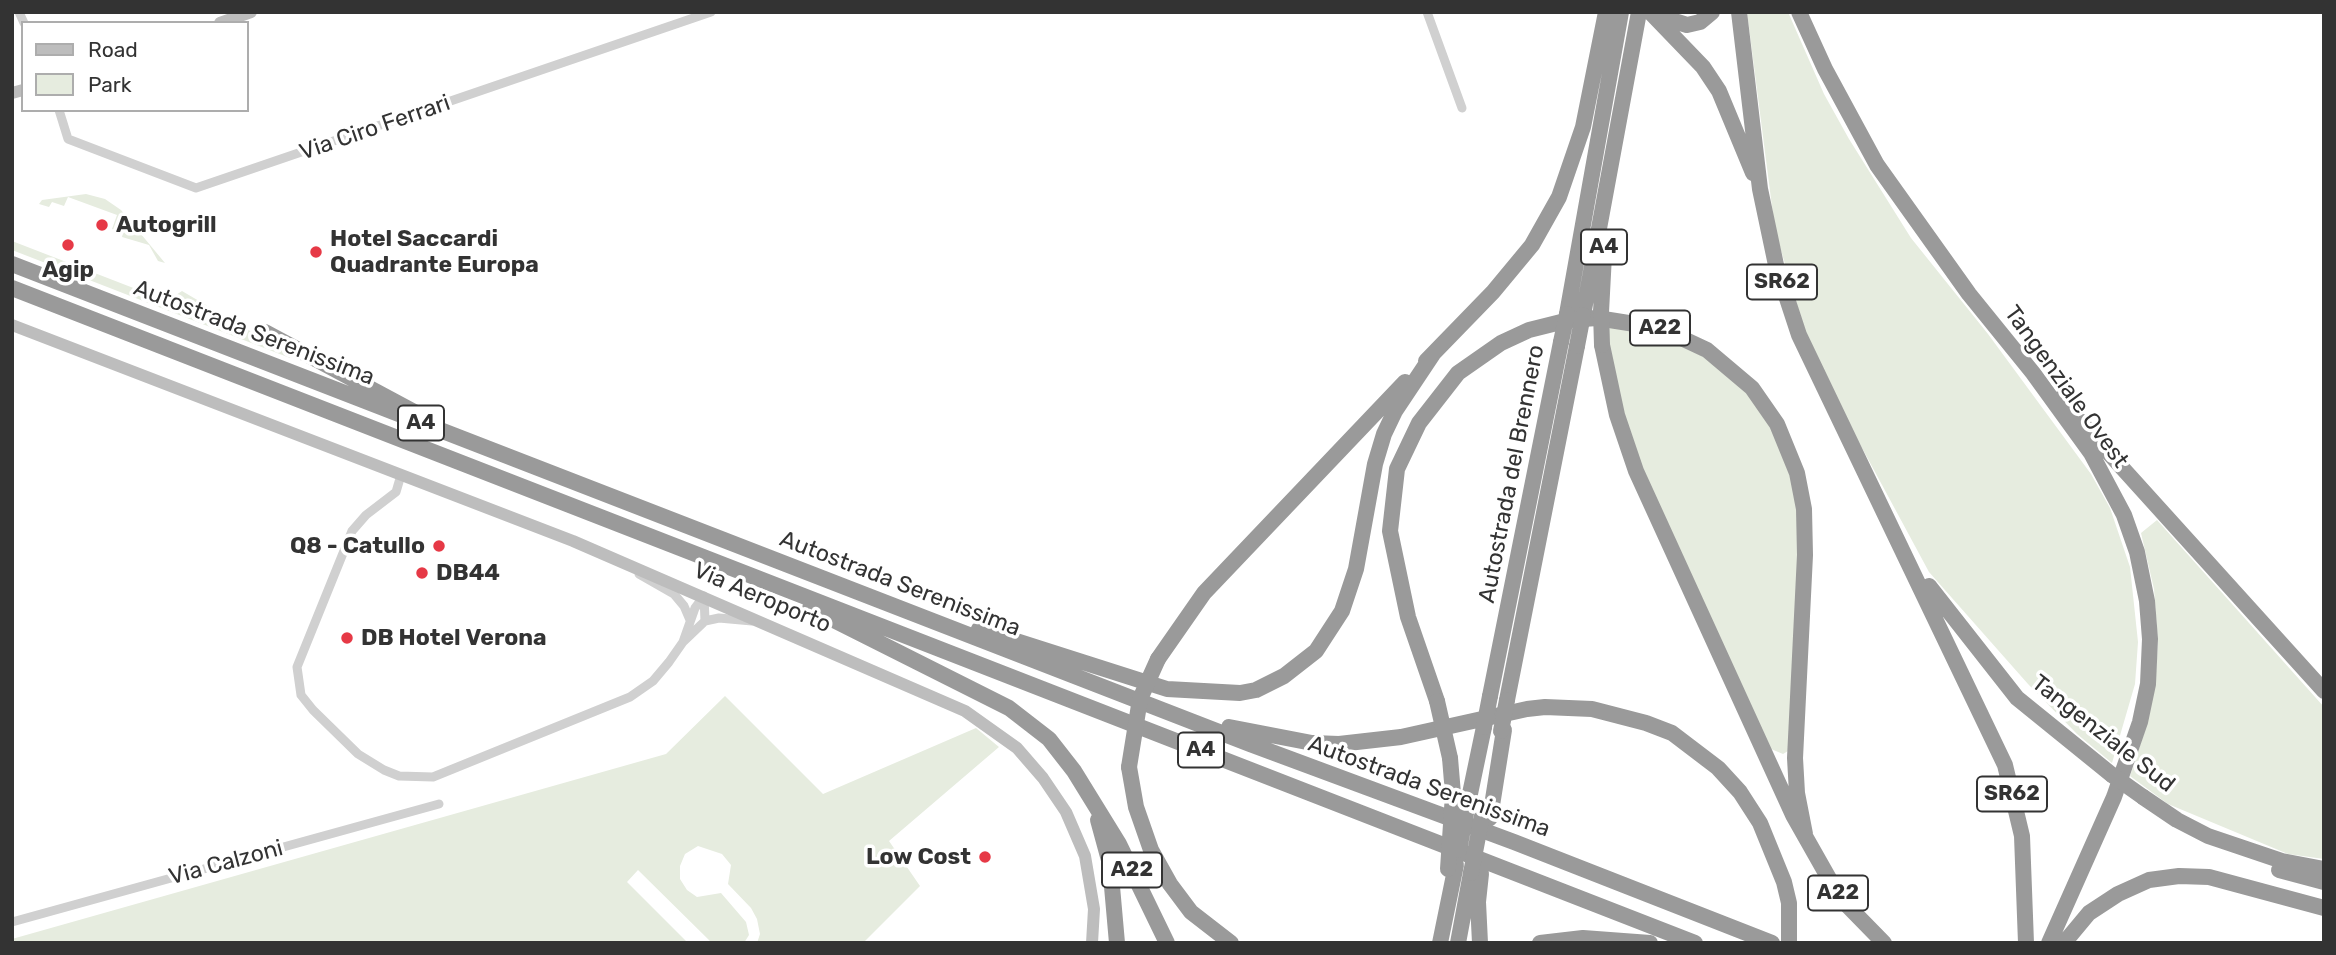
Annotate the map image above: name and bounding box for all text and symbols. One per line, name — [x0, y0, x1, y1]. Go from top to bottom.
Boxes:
legend — [21, 21, 248, 112]
text: Road — [88, 37, 138, 62]
text: Park — [88, 72, 132, 97]
street label: Via Ciro Ferrari — [296, 89, 454, 167]
place label: Autogrill — [116, 211, 217, 239]
marker: Autogrill — [94, 217, 110, 233]
place label: Hotel Saccardi Quadrante Europa — [330, 225, 539, 279]
road number: A4 — [1581, 230, 1627, 264]
marker: Agip — [60, 237, 76, 253]
marker: Hotel Saccardi Quadrante Europa — [308, 244, 324, 260]
place label: Agip — [42, 256, 94, 284]
road number: SR62 — [1747, 264, 1817, 300]
street label: Autostrada Serenissima — [130, 274, 378, 392]
street label: Tangenziale Ovest — [1998, 300, 2134, 474]
road number: A22 — [1630, 310, 1690, 346]
street label: Autostrada del Brennero — [1473, 343, 1551, 605]
road number: A4 — [398, 406, 444, 440]
street label: Autostrada Serenissima — [776, 525, 1024, 643]
place label: Q8 - Catullo — [290, 532, 425, 560]
marker: Q8 - Catullo — [431, 538, 447, 554]
street label: Via Aeroporto — [689, 557, 835, 639]
place label: DB44 — [436, 559, 500, 587]
marker: DB44 — [414, 565, 430, 581]
place label: DB Hotel Verona — [361, 624, 547, 652]
marker: DB Hotel Verona — [339, 630, 355, 646]
street label: Tangenziale Sud — [2026, 669, 2180, 799]
street label: Autostrada Serenissima — [1304, 730, 1554, 844]
road number: A4 — [1178, 732, 1224, 768]
road number: SR62 — [1977, 776, 2047, 812]
street label: Via Calzoni — [166, 835, 286, 891]
place label: Low Cost — [866, 843, 971, 871]
marker: Low Cost — [977, 849, 993, 865]
road number: A22 — [1102, 852, 1162, 888]
road number: A22 — [1808, 876, 1868, 910]

